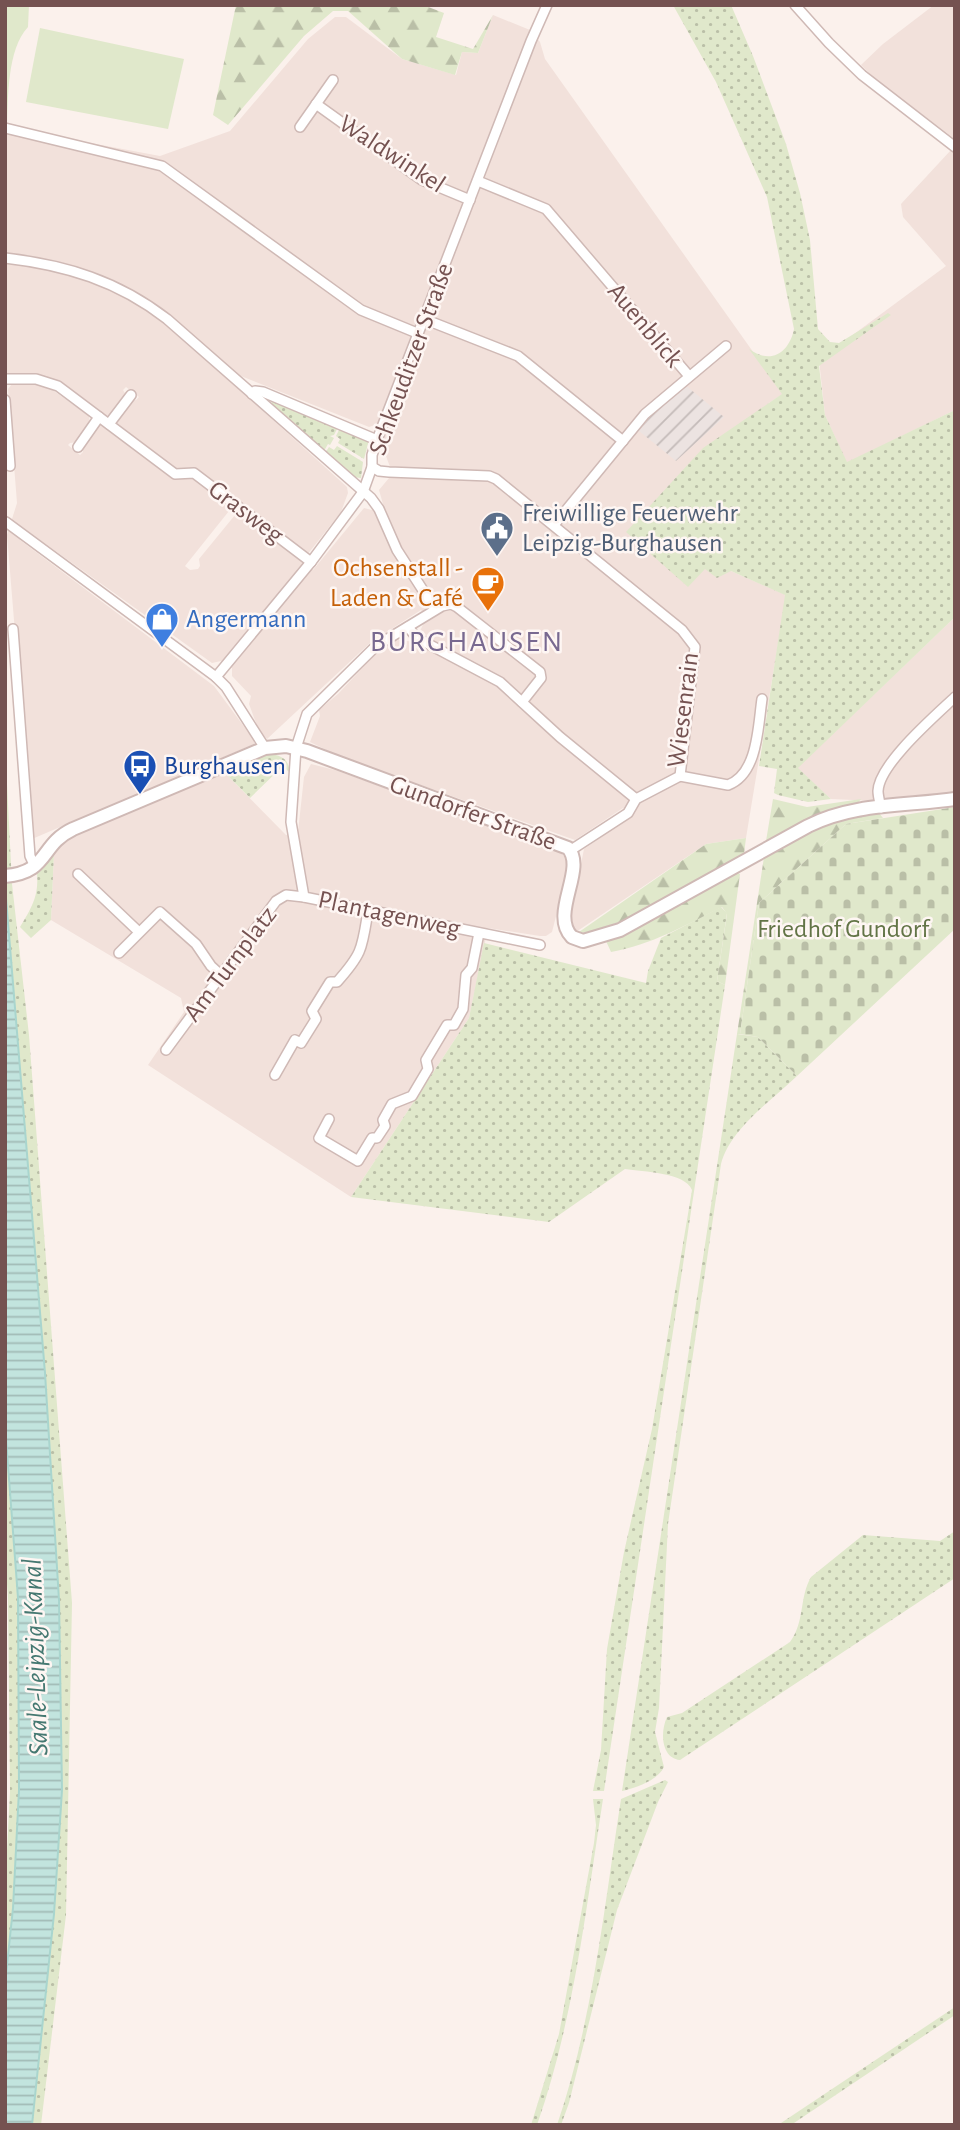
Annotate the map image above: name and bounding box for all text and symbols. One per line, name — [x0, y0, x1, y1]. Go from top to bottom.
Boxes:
street label: Waldwinkel — [334, 110, 450, 198]
street label: Schkeuditzer Straße — [364, 260, 458, 458]
street label: Auenblick — [603, 278, 688, 372]
street label: Grasweg — [204, 476, 289, 549]
place label: Freiwillige Feuerwehr Leipzig-Burghausen — [522, 500, 739, 556]
public building icon: Freiwillige Feuerwehr Leipzig-Burghausen — [478, 509, 516, 558]
place label: Ochsenstall - Laden & Café — [330, 555, 463, 611]
cafe icon: Ochsenstall - Laden & Café — [469, 564, 507, 613]
shop icon: Angermann — [143, 600, 181, 649]
place label: Angermann — [186, 606, 306, 632]
district label: BURGHAUSEN — [370, 627, 564, 657]
street label: Wiesenrain — [663, 651, 703, 769]
bus stop icon: Burghausen — [121, 747, 159, 796]
place label: Burghausen — [164, 753, 286, 779]
street label: Gundorfer Straße — [386, 771, 560, 855]
street label: Plantagenweg — [316, 886, 463, 942]
street label: Am Turnplatz — [179, 902, 281, 1026]
park label: Friedhof Gundorf — [757, 916, 931, 942]
water label: Saale-Leipzig-Kanal — [19, 1558, 53, 1756]

